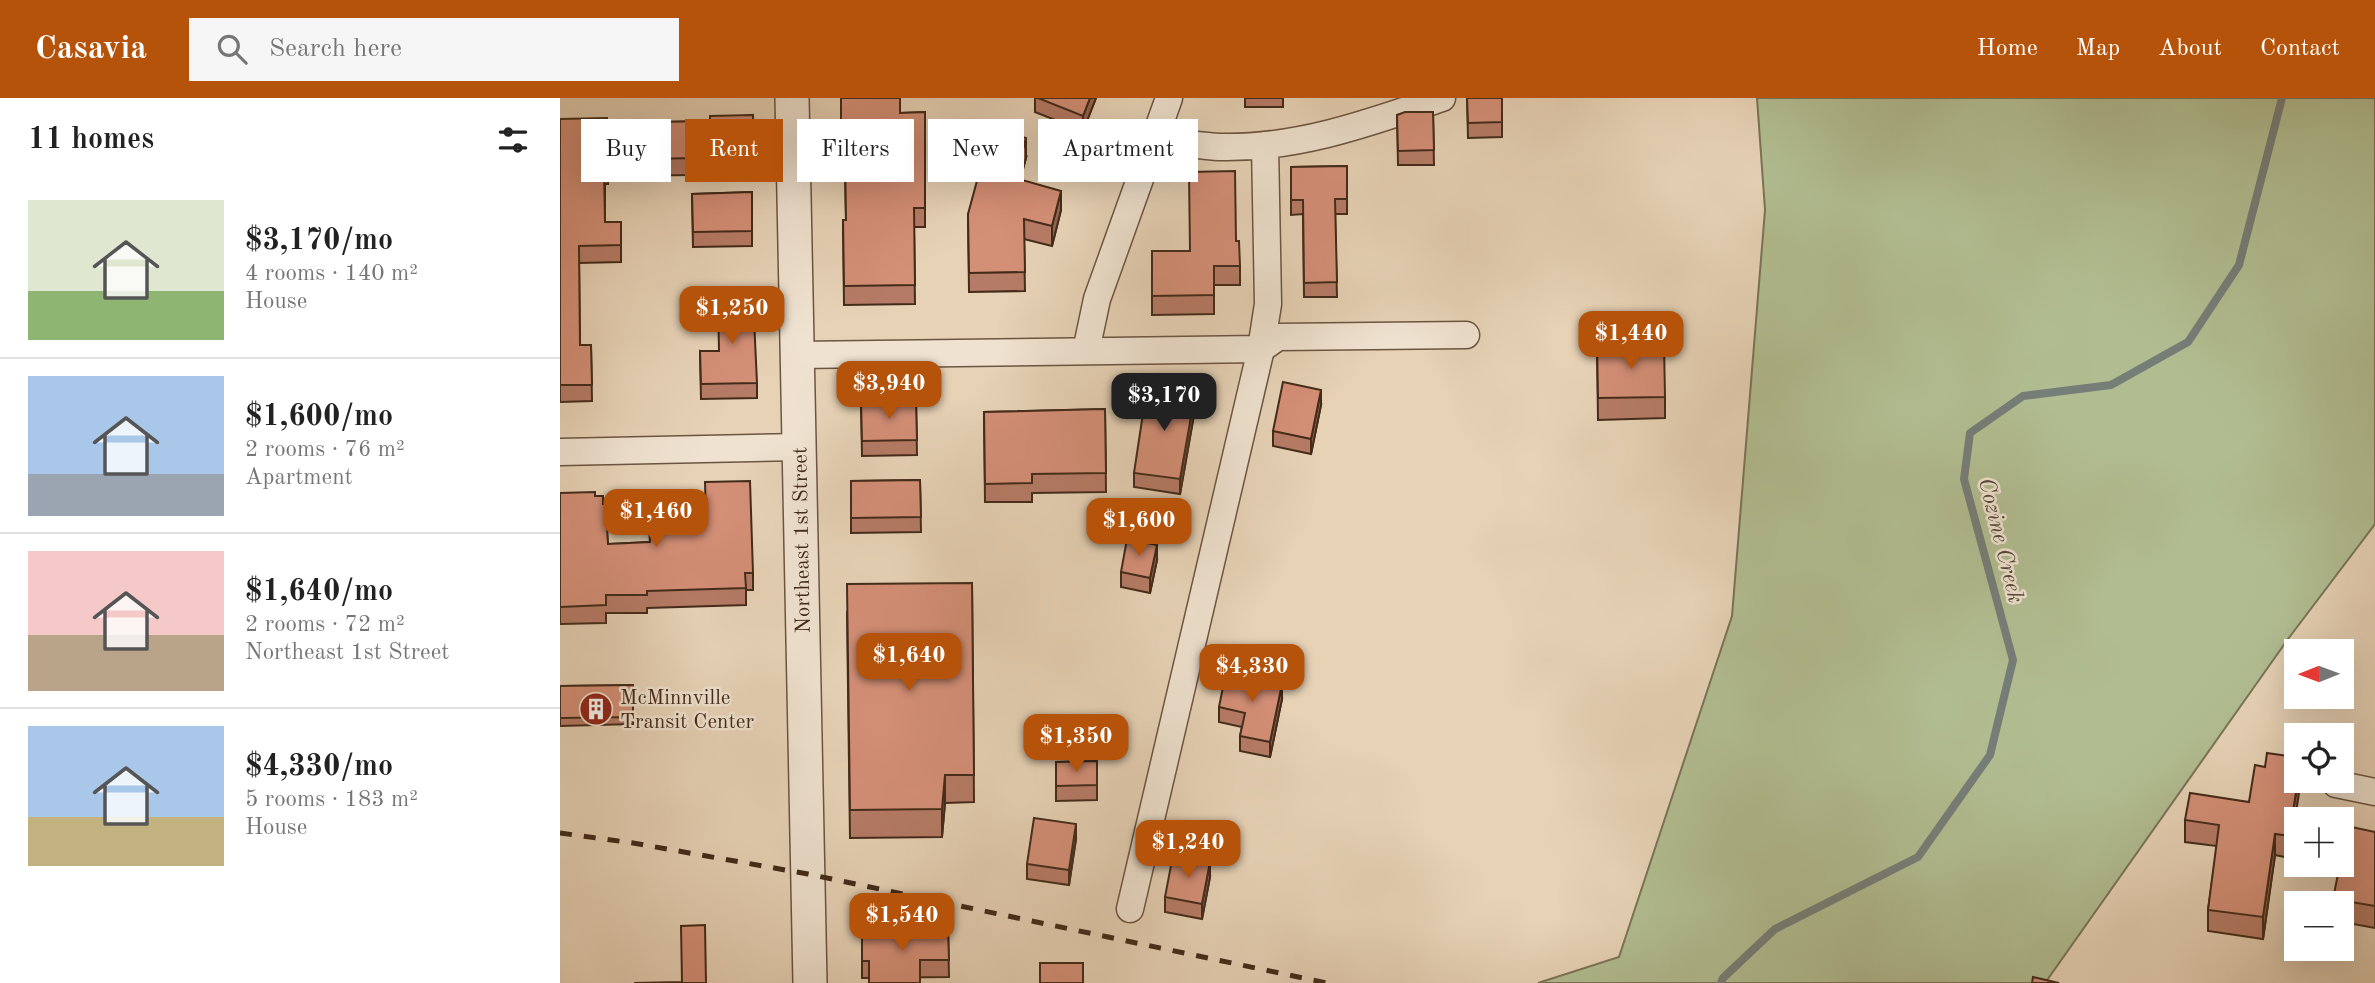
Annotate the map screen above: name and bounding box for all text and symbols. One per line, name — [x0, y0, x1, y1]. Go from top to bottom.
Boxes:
search box — [189, 18, 679, 81]
icon: search — [213, 30, 251, 68]
text: Casavia — [35, 33, 147, 66]
text: Search here — [269, 36, 402, 62]
text: Home — [1977, 37, 2038, 61]
text: Map — [2076, 37, 2120, 61]
text: About — [2158, 37, 2222, 61]
text: Contact — [2260, 37, 2340, 61]
chip: Buy — [581, 119, 671, 182]
chip: Rent — [685, 119, 783, 182]
chip: Filters — [797, 119, 914, 182]
chip: New — [928, 119, 1024, 182]
chip: Apartment — [1038, 119, 1198, 182]
icon: filters — [494, 121, 532, 159]
text: 11 homes — [28, 125, 154, 155]
text: $3,170/mo — [245, 226, 393, 256]
icon: home — [84, 228, 168, 312]
text: 4 rooms · 140 m² — [245, 262, 418, 285]
pin: $1,250 — [675, 286, 789, 346]
text: House — [245, 290, 307, 313]
text: $1,250 — [695, 297, 769, 320]
pin: $1,440 — [1574, 312, 1688, 371]
text: $1,440 — [1594, 322, 1668, 345]
pin: $3,940 — [832, 362, 946, 421]
text: $3,940 — [852, 372, 926, 395]
pin: $3,170 — [1107, 374, 1221, 433]
text: $3,170 — [1127, 384, 1201, 407]
text: $1,600/mo — [245, 402, 393, 432]
icon: home — [84, 404, 168, 488]
text: 2 rooms · 76 m² — [245, 438, 405, 461]
street label: Northeast 1st Street — [790, 447, 815, 633]
text: Apartment — [245, 466, 353, 489]
water label: Cozine Creek — [1974, 475, 2027, 605]
pin: $1,460 — [599, 490, 713, 549]
pin: $1,600 — [1082, 498, 1196, 558]
text: $1,460 — [619, 500, 693, 523]
text: $1,600 — [1102, 509, 1176, 532]
text: $1,640/mo — [245, 577, 393, 607]
icon: home — [84, 579, 168, 663]
text: 2 rooms · 72 m² — [245, 613, 405, 636]
pin: $1,640 — [852, 634, 966, 693]
north arrow — [2284, 639, 2354, 709]
map controls — [2284, 639, 2354, 961]
text: Northeast 1st Street — [245, 641, 449, 664]
text: $1,640 — [872, 644, 946, 667]
pin: $4,330 — [1195, 644, 1309, 704]
text: $4,330 — [1215, 655, 1289, 678]
place label: McMinnville Transit Center — [620, 688, 754, 733]
building icon: McMinnville Transit Center — [577, 690, 615, 728]
pin: $1,350 — [1019, 714, 1133, 774]
button: locate — [2284, 723, 2354, 793]
text: $1,350 — [1039, 725, 1113, 748]
text: $4,330/mo — [245, 752, 393, 782]
icon: home — [84, 754, 168, 838]
text: 5 rooms · 183 m² — [245, 788, 418, 811]
button: + — [2284, 807, 2354, 877]
text: House — [245, 816, 307, 839]
pin: $1,240 — [1131, 820, 1245, 880]
text: $1,240 — [1151, 831, 1225, 854]
button: − — [2284, 891, 2354, 961]
pin: $1,540 — [845, 894, 959, 953]
text: $1,540 — [865, 904, 939, 927]

